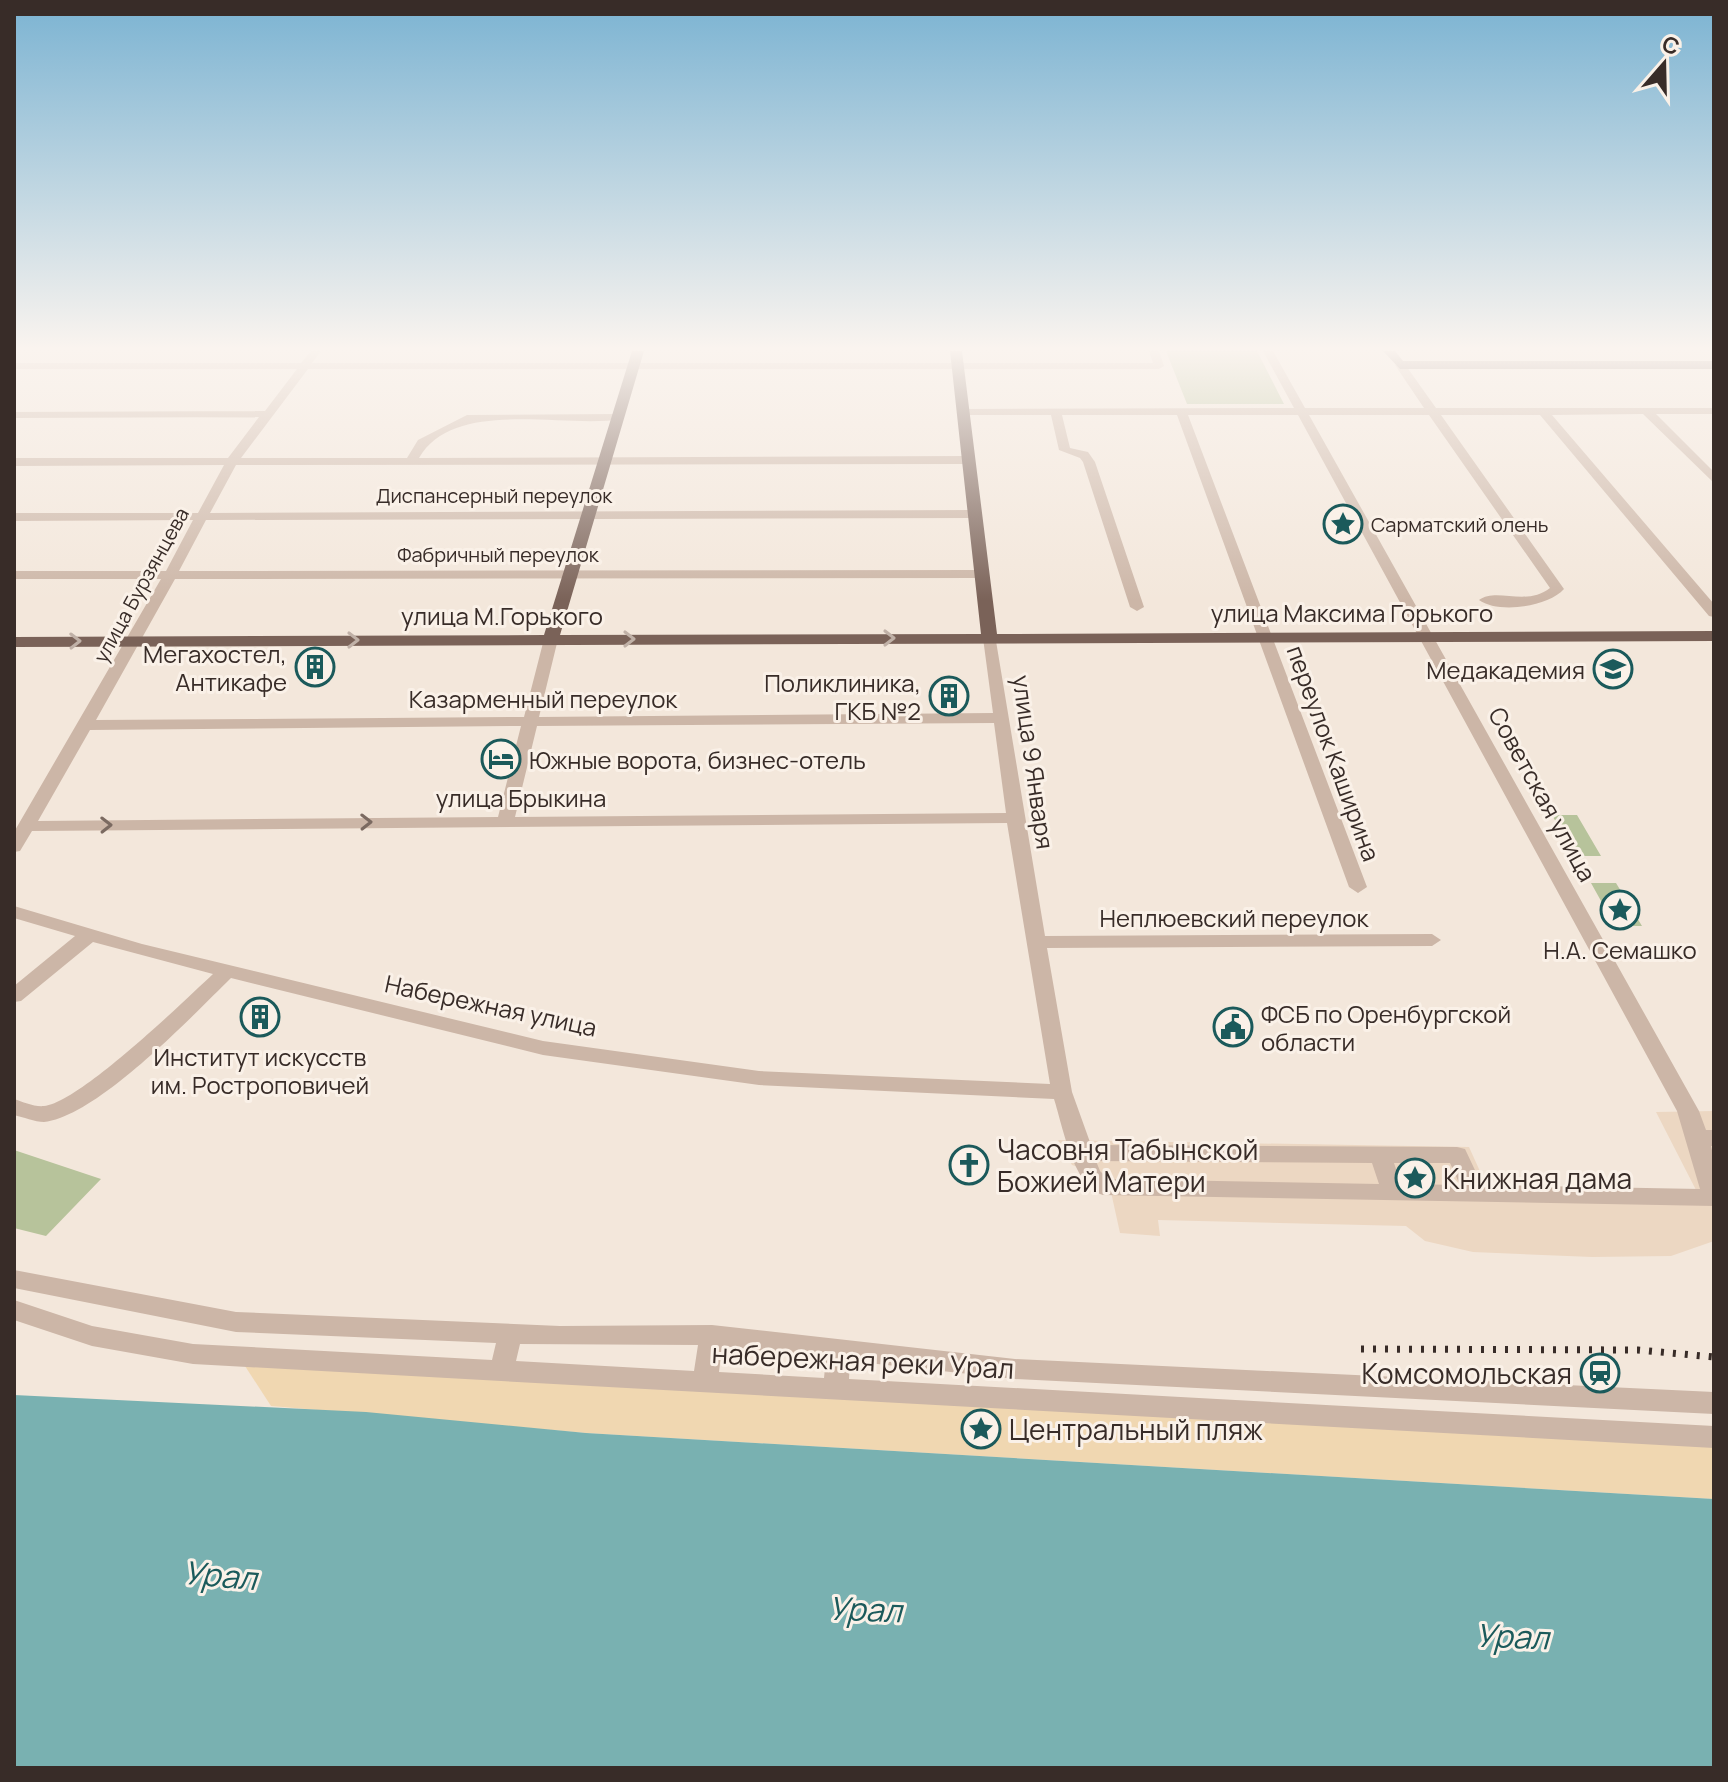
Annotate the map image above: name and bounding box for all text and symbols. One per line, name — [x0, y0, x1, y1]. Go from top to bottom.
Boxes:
north arrow — [1624, 24, 1704, 104]
text: С — [1658, 28, 1684, 62]
street label: Диспансерный переулок — [376, 482, 613, 509]
street label: улица Бурзянцева — [87, 503, 195, 667]
place icon: Сарматский олень — [1322, 503, 1364, 545]
place label: Сарматский олень — [1371, 511, 1548, 538]
street label: Фабричный переулок — [397, 541, 600, 568]
street label: улица Максима Горького — [1211, 596, 1493, 629]
street label: улица М.Горького — [401, 599, 603, 632]
one-way arrow — [883, 629, 896, 647]
one-way arrow — [623, 630, 636, 648]
one-way arrow — [347, 631, 360, 648]
one-way arrow — [69, 632, 82, 650]
place label: Мегахостел, Антикафе — [143, 637, 287, 698]
street label: переулок Каширина — [1280, 641, 1388, 865]
building icon: Мегахостел, Антикафе — [294, 646, 336, 688]
school or university icon: Медакадемия — [1592, 648, 1634, 690]
place label: Медакадемия — [1426, 653, 1585, 686]
place label: Поликлиника, ГКБ №2 — [764, 666, 921, 727]
street label: улица 9 Января — [1005, 673, 1063, 851]
building icon: Поликлиника, ГКБ №2 — [928, 675, 970, 717]
street label: Казарменный переулок — [409, 682, 678, 715]
street label: Советская улица — [1481, 701, 1605, 887]
hotel icon: Южные ворота, бизнес-отель — [480, 738, 522, 780]
place label: Южные ворота, бизнес-отель — [529, 743, 866, 776]
street label: улица Брыкина — [436, 781, 606, 814]
one-way arrow — [360, 813, 373, 831]
one-way arrow — [100, 816, 113, 834]
place icon: Н.А. Семашко — [1599, 889, 1641, 931]
street label: Неплюевский переулок — [1100, 901, 1370, 934]
place label: Н.А. Семашко — [1543, 933, 1697, 966]
street label: Набережная улица — [382, 966, 600, 1044]
building icon: Институт искусств им. Ростроповичей — [239, 996, 281, 1038]
place label: ФСБ по Оренбургской области — [1261, 997, 1511, 1058]
public building icon: ФСБ по Оренбургской области — [1212, 1006, 1254, 1048]
place label: Институт искусств им. Ростроповичей — [151, 1040, 369, 1101]
place label: Часовня Табынской Божией Матери — [997, 1130, 1258, 1200]
church icon: Часовня Табынской Божией Матери — [948, 1144, 990, 1186]
place icon: Книжная дама — [1394, 1157, 1436, 1199]
place label: Книжная дама — [1443, 1159, 1632, 1197]
street label: набережная реки Урал — [711, 1333, 1015, 1387]
station icon: Комсомольская — [1579, 1352, 1621, 1394]
place label: Комсомольская — [1362, 1354, 1572, 1392]
place icon: Центральный пляж — [960, 1408, 1002, 1450]
place label: Центральный пляж — [1009, 1410, 1263, 1448]
water label: Урал — [181, 1550, 261, 1600]
water label: Урал — [827, 1586, 905, 1632]
water label: Урал — [1474, 1613, 1552, 1659]

